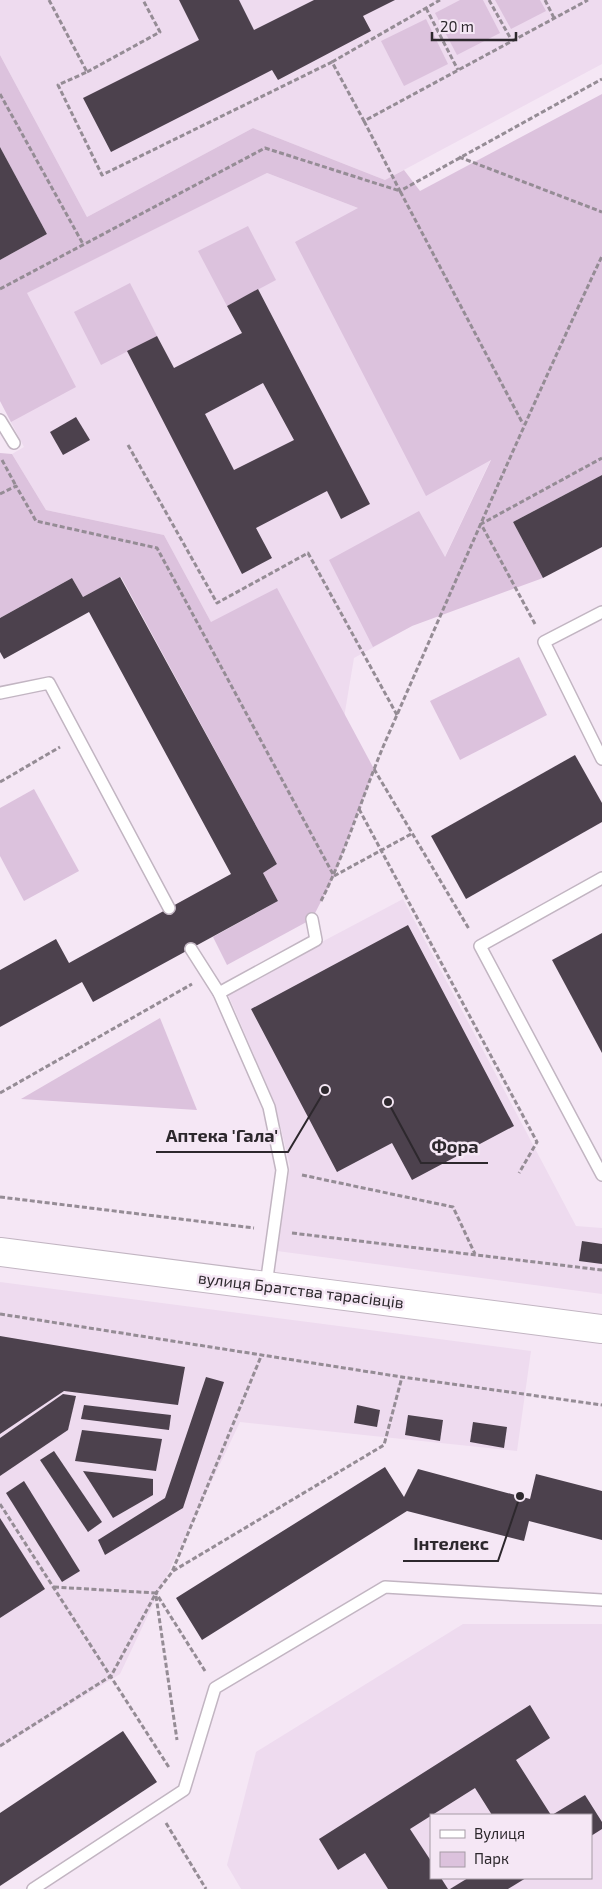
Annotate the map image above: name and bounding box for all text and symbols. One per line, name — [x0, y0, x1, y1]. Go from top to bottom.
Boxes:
scale bar — [432, 10, 516, 42]
text: 20 m — [440, 17, 474, 35]
callout: Аптека 'Гала' — [156, 1119, 288, 1152]
text: Аптека 'Гала' — [166, 1124, 278, 1146]
callout: Фора — [421, 1130, 488, 1163]
text: Фора — [431, 1135, 479, 1157]
street label: вулиця Братства тарасівців — [197, 1267, 405, 1313]
callout: Інтелекс — [403, 1528, 498, 1561]
text: Інтелекс — [413, 1532, 489, 1554]
legend — [430, 1814, 592, 1879]
text: Вулиця — [474, 1824, 525, 1843]
text: Парк — [474, 1849, 509, 1867]

